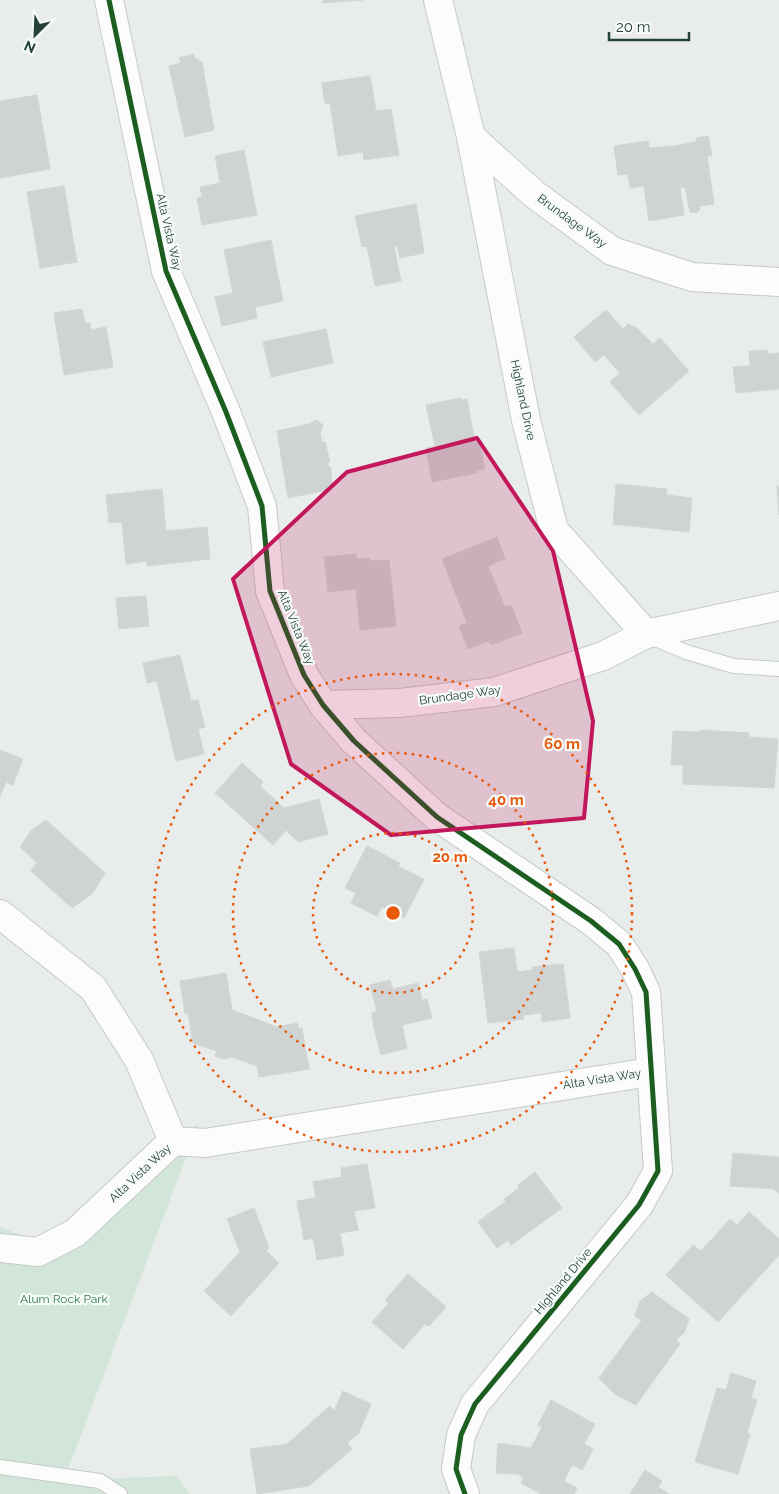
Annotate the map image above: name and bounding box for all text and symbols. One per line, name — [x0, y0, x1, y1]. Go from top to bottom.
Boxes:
north arrow — [10, 10, 60, 60]
scale bar — [609, 10, 689, 42]
text: 20 m — [616, 18, 651, 36]
text: N — [22, 37, 38, 56]
street label: Brundage Way — [535, 191, 610, 251]
street label: Alta Vista Way — [153, 192, 185, 273]
street label: Highland Drive — [508, 359, 538, 441]
street label: Alta Vista Way — [275, 588, 317, 667]
street label: Brundage Way — [418, 682, 502, 708]
text: 60 m — [544, 735, 580, 753]
text: 40 m — [488, 791, 524, 809]
text: 20 m — [432, 848, 468, 866]
centre of rings — [384, 904, 402, 922]
street label: Alta Vista Way — [562, 1066, 643, 1092]
street label: Alta Vista Way — [106, 1141, 174, 1205]
street label: Highland Drive — [531, 1245, 595, 1317]
park label: Alum Rock Park — [20, 1292, 109, 1306]

